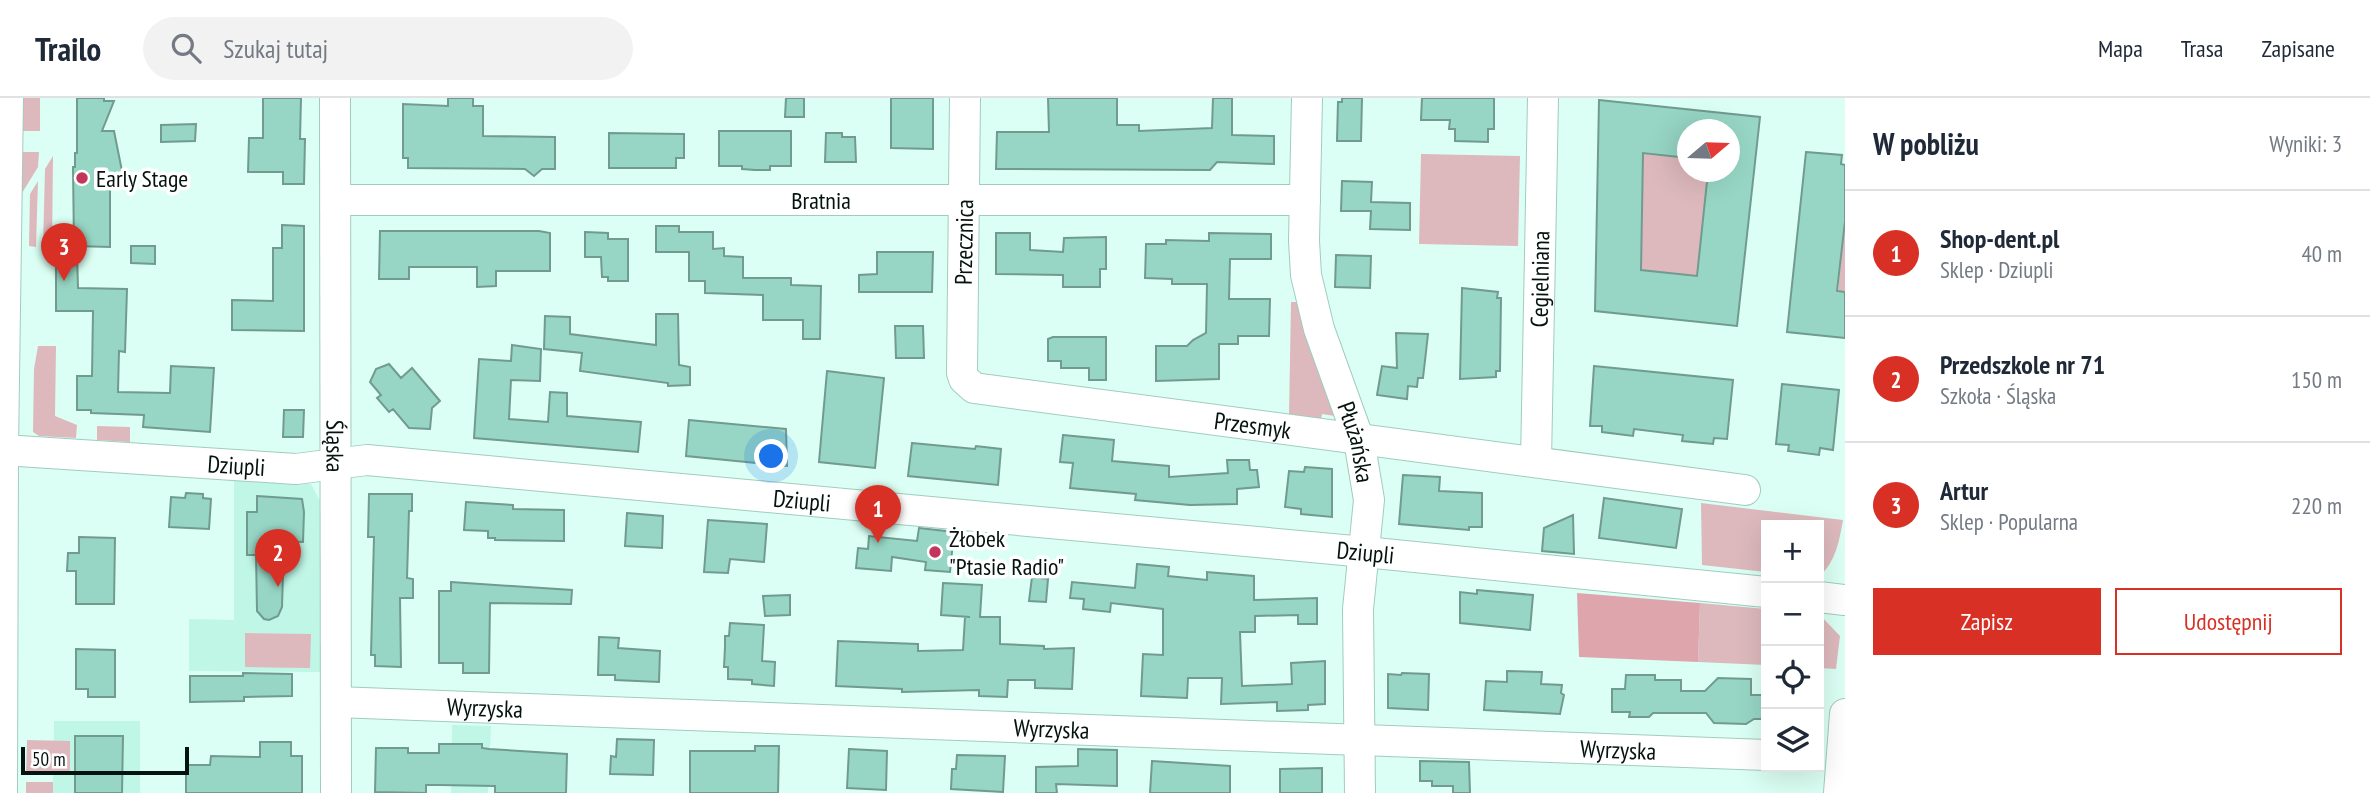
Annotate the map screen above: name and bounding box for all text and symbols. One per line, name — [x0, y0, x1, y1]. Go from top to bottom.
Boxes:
search box — [143, 17, 633, 80]
text: Trailo — [35, 27, 101, 70]
icon: search — [167, 29, 205, 67]
text: Szukaj tutaj — [223, 32, 328, 65]
text: Mapa — [2098, 33, 2143, 64]
text: Trasa — [2181, 33, 2223, 64]
text: Zapisane — [2261, 33, 2335, 64]
north arrow — [1677, 119, 1740, 182]
text: W pobliżu — [1873, 124, 1979, 163]
text: Wyniki: 3 — [2269, 129, 2342, 158]
place label: Early Stage — [96, 163, 188, 194]
marker: Early Stage — [74, 170, 90, 186]
street label: Bratnia — [791, 185, 851, 216]
street label: Przecznica — [948, 199, 980, 285]
text: Shop-dent.pl — [1940, 222, 2059, 255]
pin: 3 — [41, 223, 87, 281]
street label: Cegielniana — [1523, 230, 1556, 328]
text: 1 — [1891, 239, 1902, 268]
text: 40 m — [2301, 239, 2342, 268]
text: Sklep · Dziupli — [1940, 255, 2054, 284]
text: Przedszkole nr 71 — [1940, 348, 2105, 381]
text: 2 — [1891, 365, 1902, 394]
text: 150 m — [2291, 365, 2342, 394]
text: Szkoła · Śląska — [1940, 381, 2056, 410]
street label: Płużańska — [1331, 397, 1381, 485]
street label: Przesmyk — [1213, 404, 1294, 445]
street label: Śląska — [320, 420, 351, 472]
your location — [754, 439, 788, 473]
street label: Dziupli — [207, 448, 266, 482]
text: Artur — [1940, 474, 1988, 507]
street label: Dziupli — [772, 482, 832, 518]
pin: 1 — [855, 485, 901, 543]
text: 3 — [1891, 491, 1902, 520]
text: 220 m — [2291, 491, 2342, 520]
text: Sklep · Popularna — [1940, 507, 2078, 536]
map controls — [1761, 520, 1824, 772]
button: + — [1761, 520, 1824, 583]
place label: Żłobek "Ptasie Radio" — [949, 523, 1064, 582]
pin: 2 — [255, 529, 301, 587]
street label: Dziupli — [1335, 534, 1396, 570]
marker: Żłobek "Ptasie Radio" — [927, 544, 943, 560]
button: − — [1761, 583, 1824, 646]
button: Zapisz — [1873, 588, 2101, 655]
button: Udostępnij — [2115, 588, 2342, 655]
button: locate — [1761, 646, 1824, 709]
street label: Wyrzyska — [446, 691, 523, 724]
button: layers — [1761, 709, 1824, 772]
street label: Wyrzyska — [1013, 712, 1090, 745]
street label: Wyrzyska — [1580, 733, 1657, 766]
scale bar — [21, 744, 189, 776]
text: 50 m — [32, 747, 66, 771]

